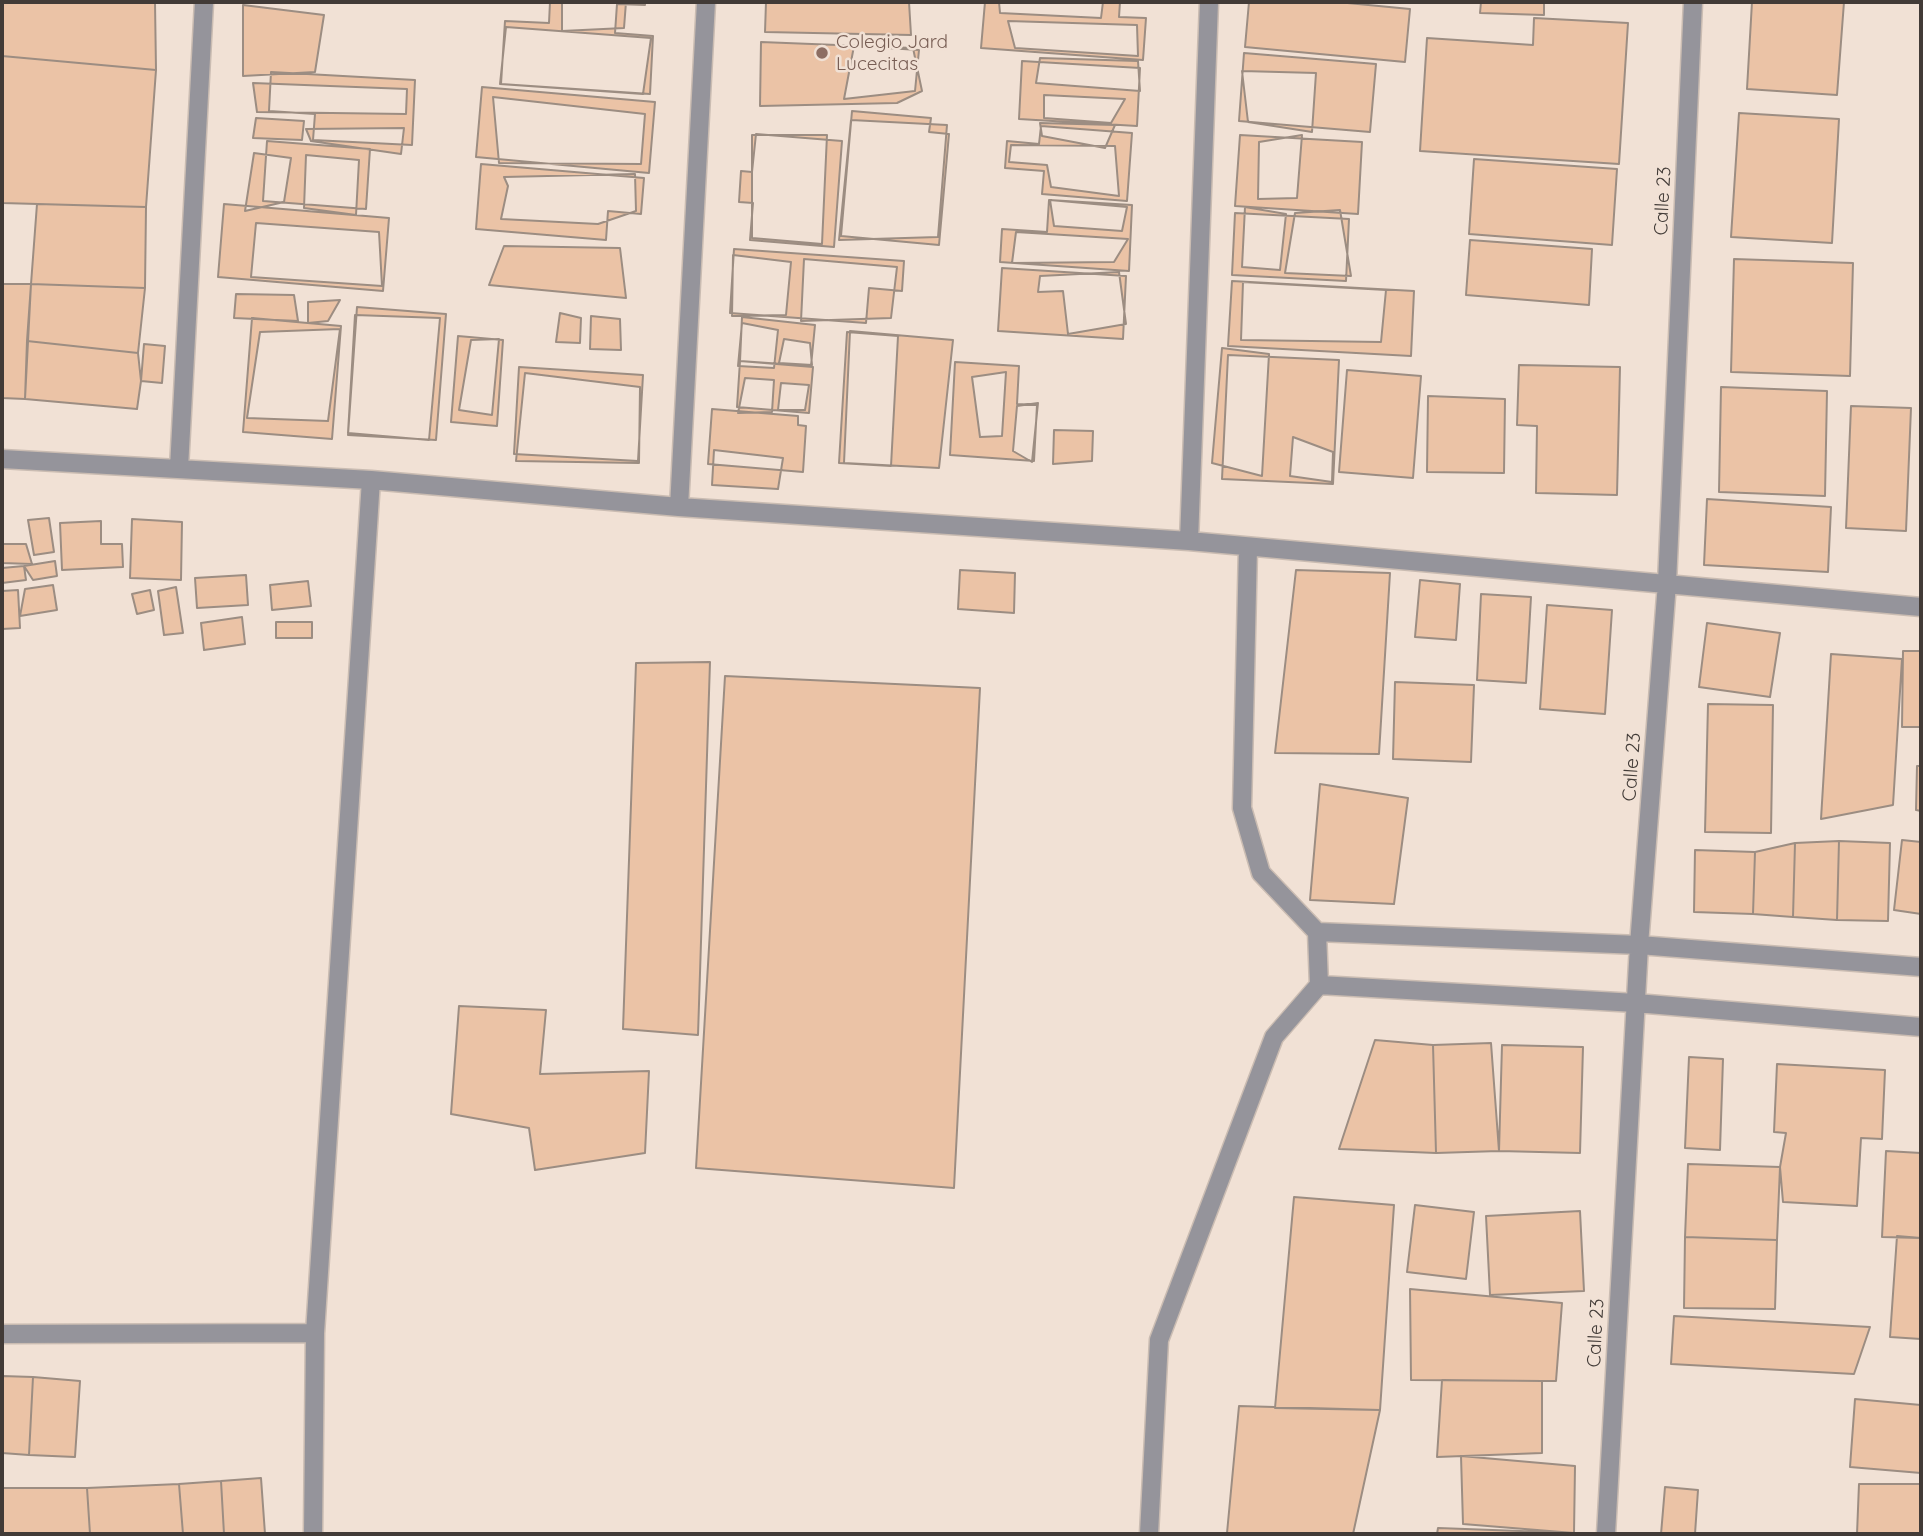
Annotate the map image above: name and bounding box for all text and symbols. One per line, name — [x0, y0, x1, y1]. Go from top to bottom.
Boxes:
place label: Colegio Jard Lucecitas — [836, 31, 948, 75]
marker: Colegio Jard Lucecitas — [814, 45, 830, 61]
street label: Calle 23 — [1650, 166, 1676, 236]
street label: Calle 23 — [1618, 732, 1646, 802]
street label: Calle 23 — [1583, 1298, 1609, 1368]

